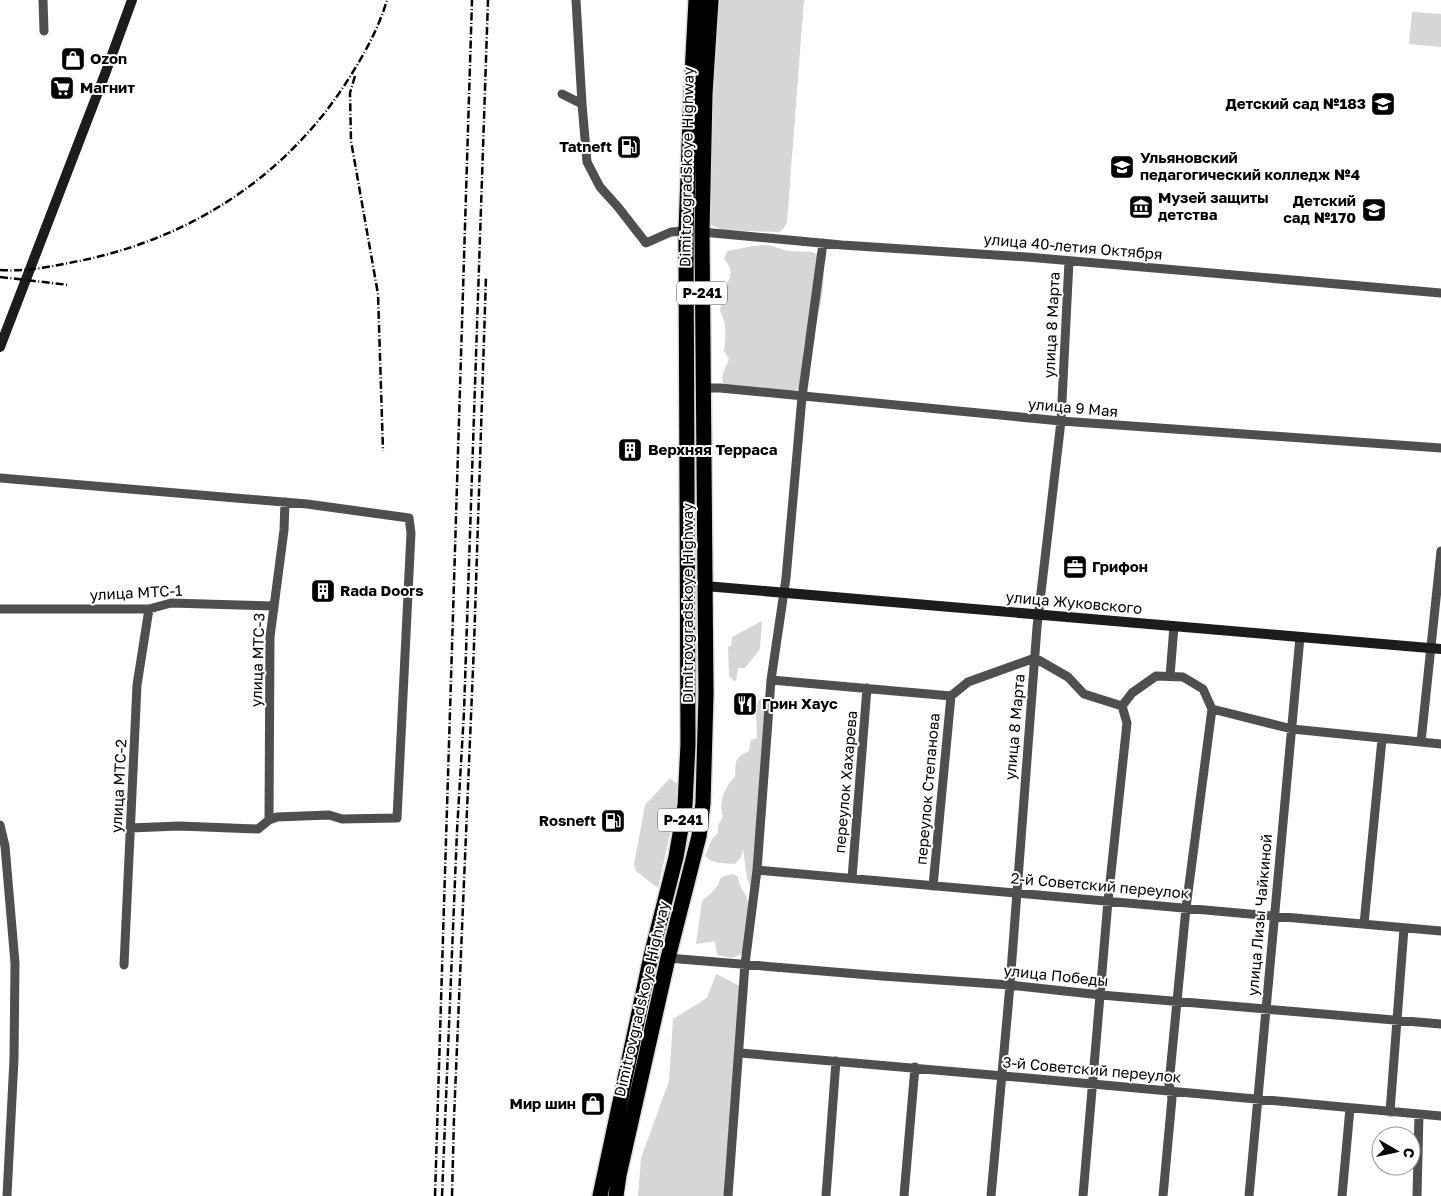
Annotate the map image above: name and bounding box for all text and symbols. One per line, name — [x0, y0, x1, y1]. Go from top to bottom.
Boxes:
shop icon: Ozon — [60, 46, 86, 72]
place label: Ozon — [90, 49, 127, 67]
street label: Dimitrovgradskoye Highway — [675, 66, 697, 267]
supermarket icon: Магнит — [49, 75, 75, 101]
place label: Магнит — [80, 78, 135, 96]
school or university icon: Детский сад №183 — [1370, 91, 1396, 117]
place label: Детский сад №183 — [1225, 94, 1366, 112]
fuel station icon: Tatneft — [616, 134, 642, 160]
place label: Tatneft — [559, 137, 612, 155]
place label: Ульяновский педагогический колледж №4 — [1140, 148, 1360, 183]
school or university icon: Ульяновский педагогический колледж №4 — [1109, 154, 1135, 180]
place label: Музей защиты детства — [1158, 188, 1269, 223]
place label: Детский сад №170 — [1283, 191, 1356, 226]
museum icon: Музей защиты детства — [1128, 194, 1154, 220]
school or university icon: Детский сад №170 — [1361, 197, 1387, 223]
street label: улица 40-летия Октября — [983, 229, 1163, 263]
street label: улица 8 Марта — [1039, 271, 1063, 379]
road number: Р-241 — [677, 282, 727, 304]
street label: улица 9 Мая — [1027, 394, 1119, 420]
building icon: Верхняя Терраса — [617, 437, 643, 463]
place label: Верхняя Терраса — [648, 440, 778, 458]
street label: Dimitrovgradskoye Highway — [678, 502, 696, 703]
office icon: Грифон — [1062, 554, 1088, 580]
place label: Грифон — [1092, 557, 1148, 575]
building icon: Rada Doors — [310, 578, 336, 604]
street label: улица МТС-1 — [89, 581, 183, 603]
place label: Rada Doors — [340, 581, 424, 599]
street label: улица Жуковского — [1005, 587, 1143, 617]
street label: улица МТС-3 — [246, 613, 268, 707]
street label: улица 8 Марта — [1000, 673, 1028, 781]
restaurant icon: Грин Хаус — [732, 691, 758, 717]
place label: Грин Хаус — [762, 694, 838, 712]
street label: переулок Хахарева — [830, 710, 860, 854]
street label: переулок Степанова — [911, 712, 943, 866]
street label: улица МТС-2 — [107, 738, 129, 833]
fuel station icon: Rosneft — [600, 808, 626, 834]
road number: Р-241 — [658, 808, 708, 832]
place label: Rosneft — [539, 811, 596, 829]
street label: улица Лизы Чайкиной — [1243, 833, 1275, 997]
street label: 2-й Советский переулок — [1010, 868, 1191, 902]
street label: Dimitrovgradskoye Highway — [610, 899, 672, 1098]
street label: улица Победы — [1003, 961, 1109, 989]
street label: 3-й Советский переулок — [1002, 1052, 1183, 1086]
shop icon: Мир шин — [580, 1091, 606, 1117]
place label: Мир шин — [510, 1094, 576, 1112]
north arrow — [1371, 1126, 1421, 1176]
text: С — [1400, 1147, 1419, 1159]

